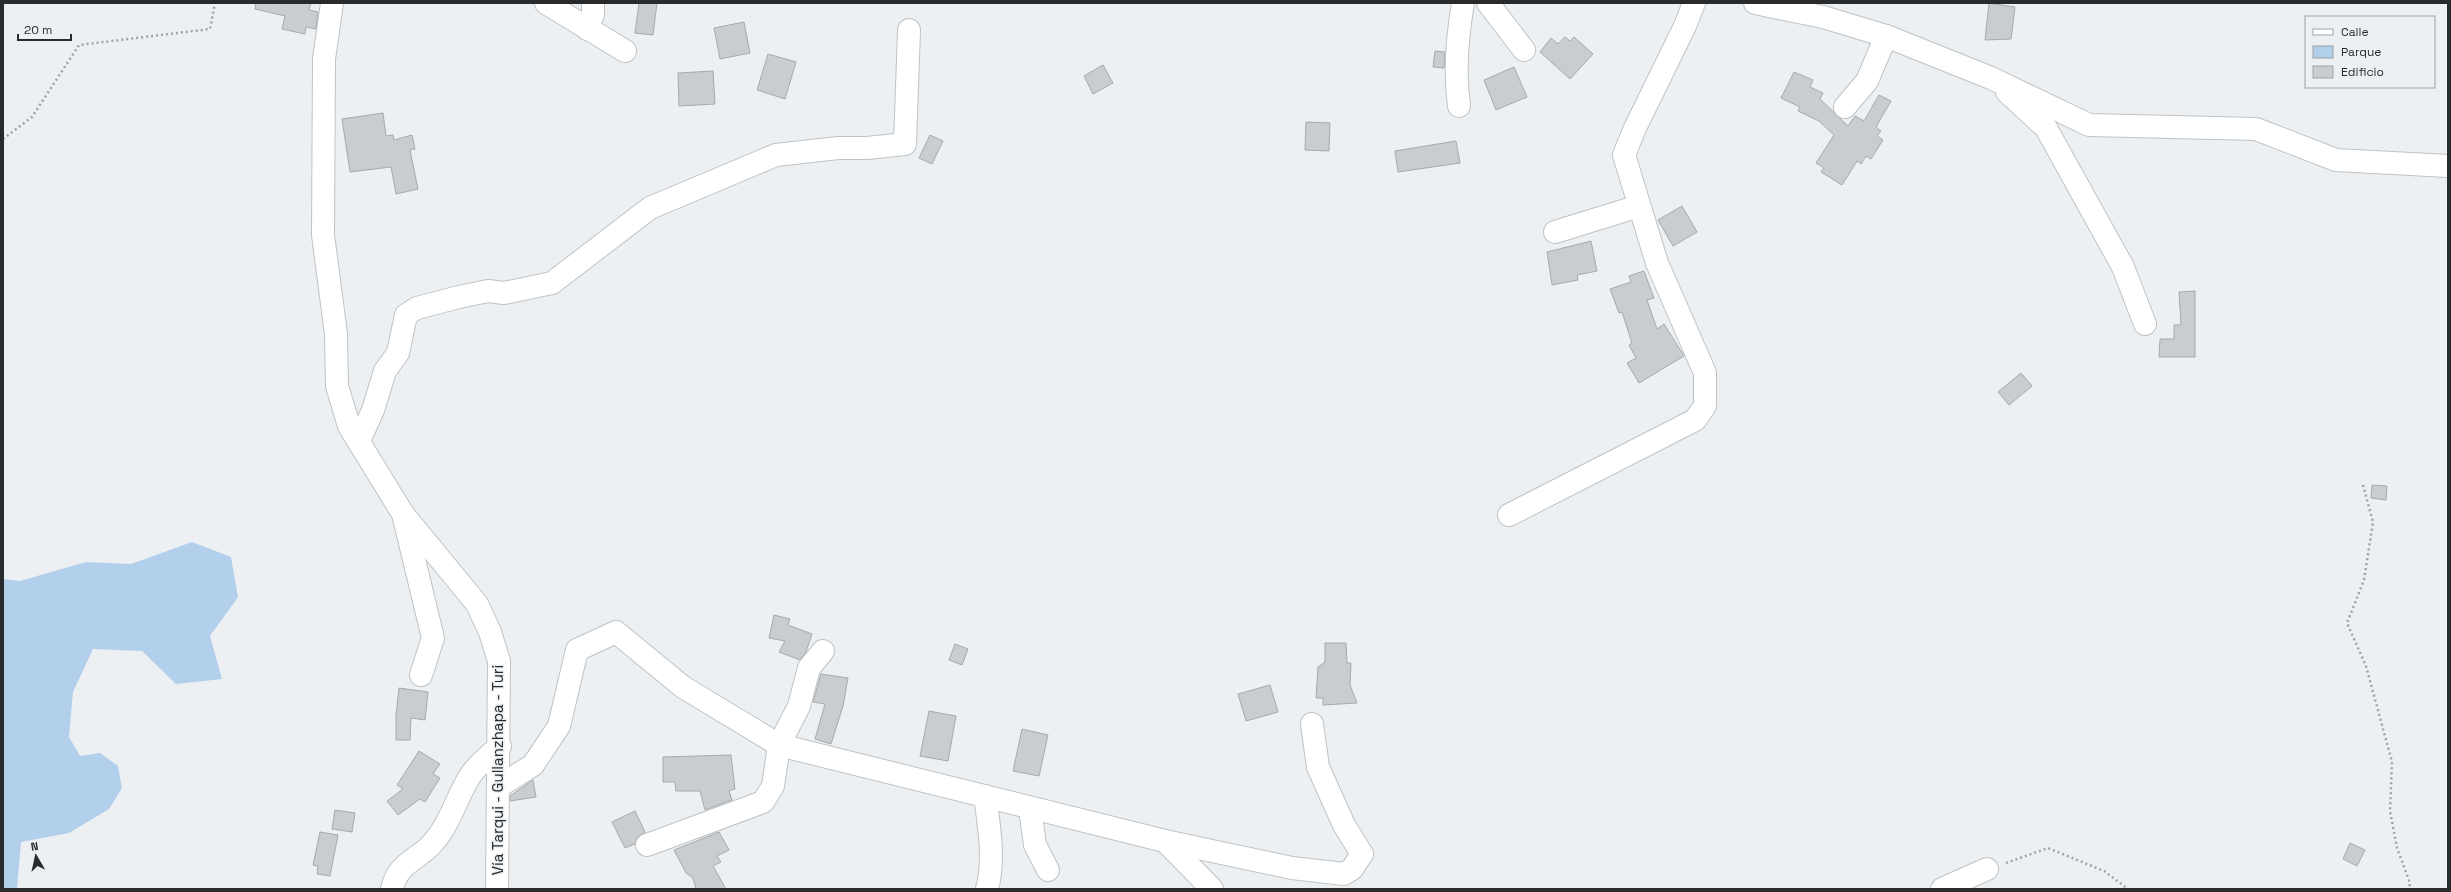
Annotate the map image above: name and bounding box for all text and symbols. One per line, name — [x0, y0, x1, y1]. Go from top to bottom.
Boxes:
scale bar — [18, 16, 71, 42]
legend — [2305, 16, 2435, 88]
text: 20 m — [24, 22, 52, 38]
text: Calle — [2341, 24, 2369, 40]
text: Parque — [2341, 44, 2381, 60]
text: Edificio — [2341, 64, 2384, 80]
street label: Vía Tarqui - Gullanzhapa - Turi — [488, 665, 507, 875]
north arrow — [16, 836, 56, 876]
text: N — [30, 839, 39, 854]

